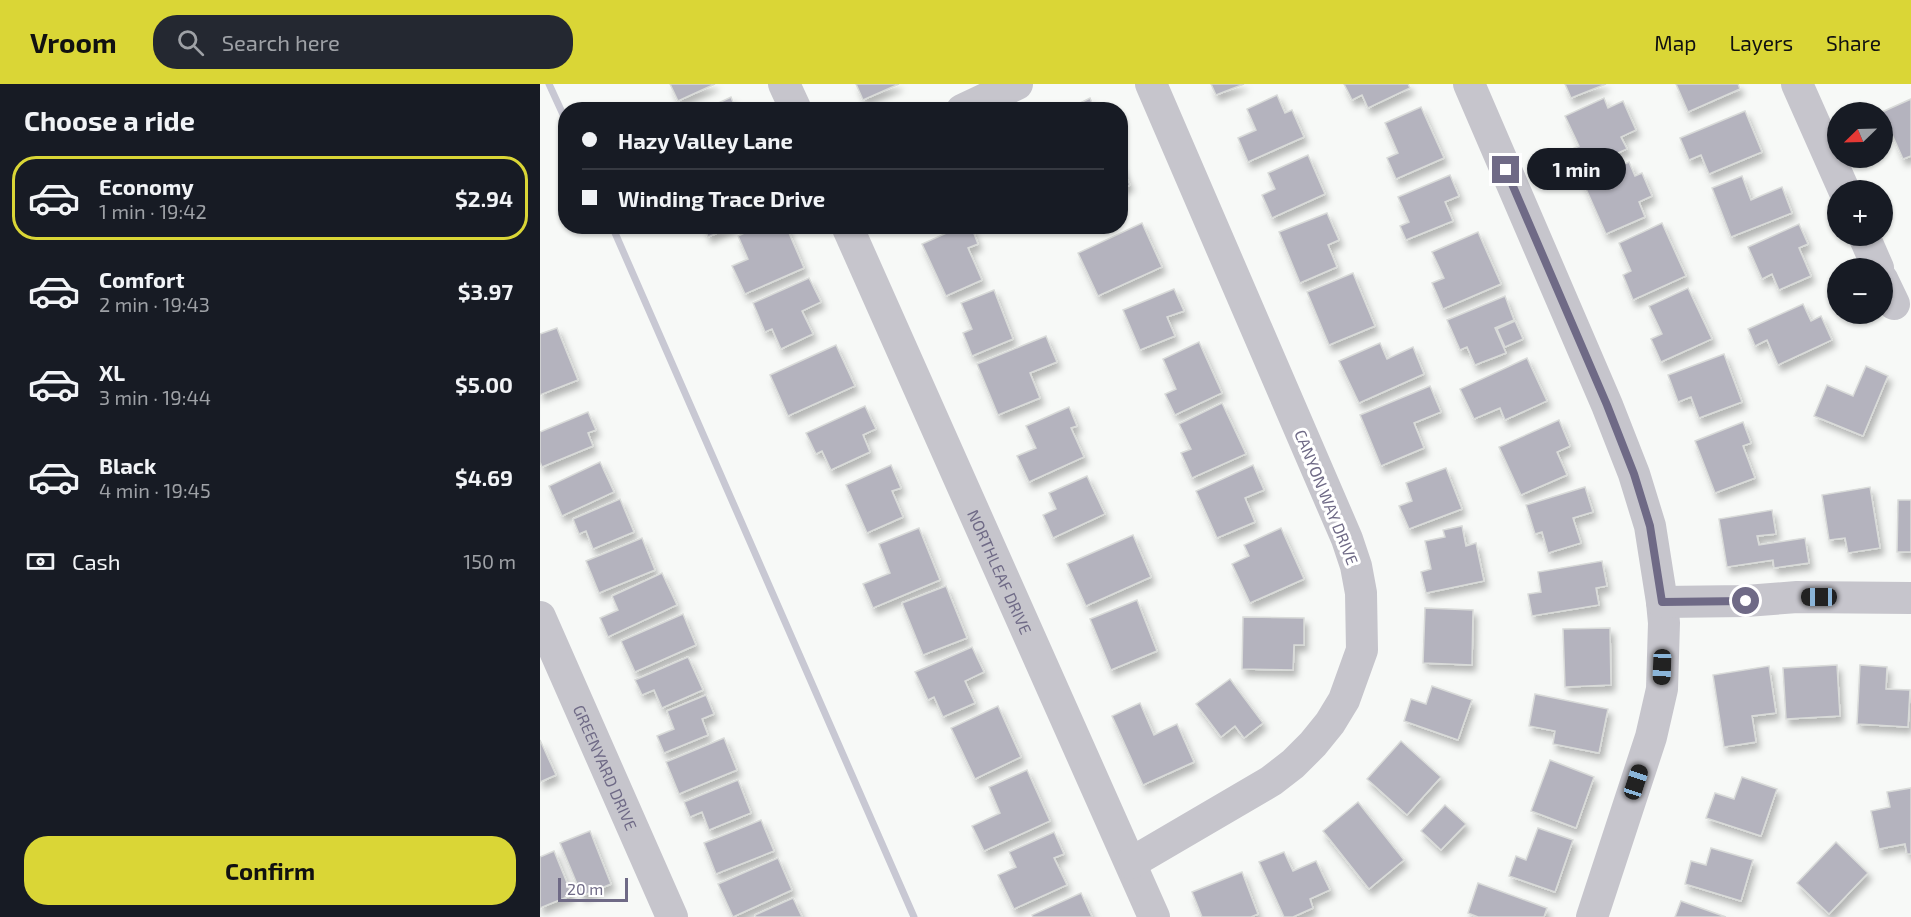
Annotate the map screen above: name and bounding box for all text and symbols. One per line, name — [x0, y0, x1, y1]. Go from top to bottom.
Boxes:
search box — [153, 15, 573, 69]
text: Vroom — [30, 25, 117, 59]
icon: search — [174, 26, 207, 59]
text: Search here — [222, 29, 340, 55]
text: Map — [1654, 30, 1696, 55]
text: Layers — [1729, 30, 1793, 55]
text: Share — [1826, 30, 1881, 55]
north arrow — [1827, 102, 1893, 168]
map controls — [1827, 102, 1893, 324]
text: Choose a ride — [24, 104, 195, 136]
text: Hazy Valley Lane — [618, 127, 793, 153]
callout: 1 min — [1527, 149, 1626, 191]
route end — [1492, 156, 1519, 183]
text: 1 min — [1552, 157, 1601, 181]
icon: car — [27, 171, 81, 225]
text: Economy — [99, 173, 194, 199]
button: + — [1827, 180, 1893, 246]
text: $2.94 — [455, 185, 513, 211]
text: Winding Trace Drive — [618, 185, 825, 211]
text: 1 min · 19:42 — [99, 199, 207, 223]
button: − — [1827, 258, 1893, 324]
icon: car — [27, 264, 81, 318]
text: Comfort — [99, 266, 184, 292]
text: $3.97 — [458, 278, 513, 304]
text: 2 min · 19:43 — [99, 292, 210, 316]
icon: car — [27, 357, 81, 411]
text: XL — [99, 359, 125, 385]
text: $5.00 — [455, 371, 513, 397]
text: 3 min · 19:44 — [99, 385, 211, 409]
street label: CANYON WAY DRIVE — [1291, 427, 1363, 567]
icon: car — [27, 450, 81, 504]
text: Black — [99, 452, 156, 478]
text: $4.69 — [455, 464, 513, 490]
text: 4 min · 19:45 — [99, 478, 211, 502]
street label: NORTHLEAF DRIVE — [965, 506, 1036, 637]
icon: cash — [24, 545, 57, 578]
text: Cash — [72, 548, 121, 574]
text: 150 m — [463, 549, 516, 573]
route start — [1732, 587, 1759, 614]
car — [1801, 588, 1837, 606]
car — [1652, 649, 1672, 685]
street label: GREENYARD DRIVE — [570, 702, 642, 833]
car — [1622, 762, 1650, 802]
button: Confirm — [24, 836, 516, 905]
scale bar — [558, 875, 628, 902]
text: 20 m — [567, 879, 603, 898]

